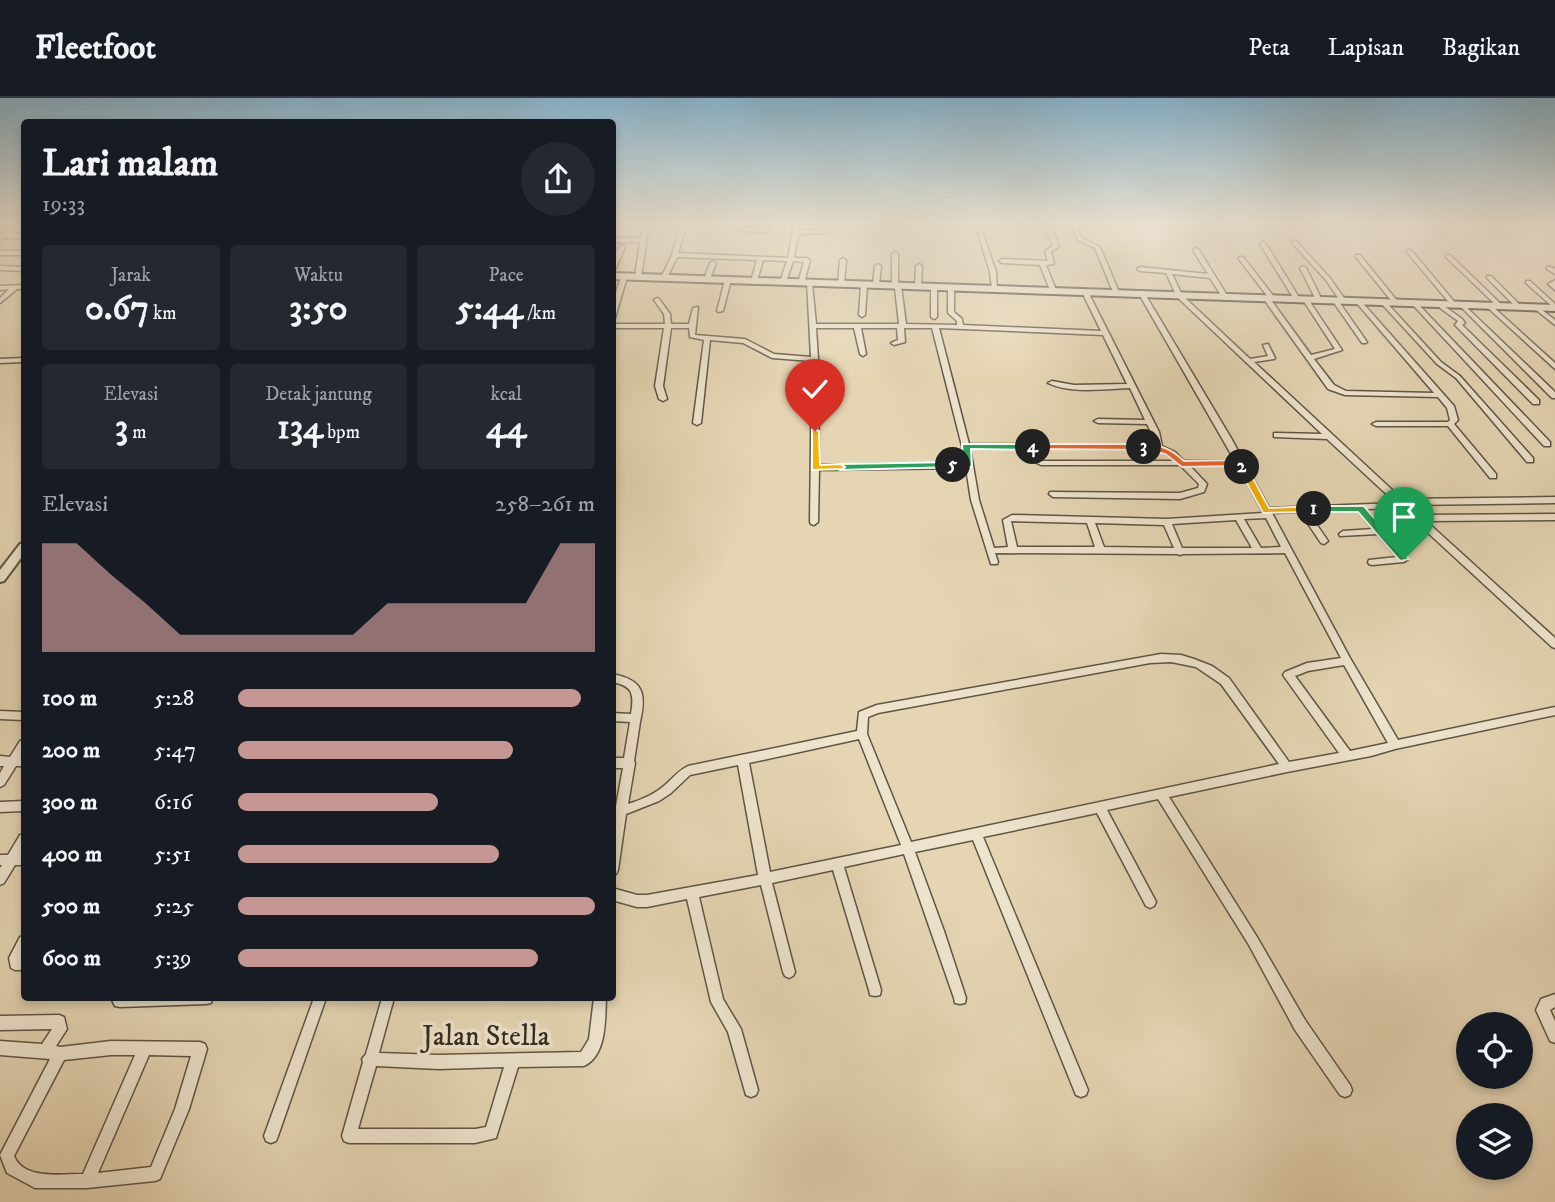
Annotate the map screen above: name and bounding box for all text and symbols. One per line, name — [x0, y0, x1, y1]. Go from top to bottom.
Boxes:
text: Fleetfoot — [35, 28, 156, 69]
text: Peta — [1248, 33, 1290, 63]
text: Lapisan — [1328, 33, 1404, 63]
text: Bagikan — [1442, 33, 1520, 63]
text: Lari malam — [42, 140, 218, 188]
button: share — [521, 142, 595, 216]
text: 19:33 — [42, 190, 85, 219]
text: Jarak — [111, 264, 151, 287]
text: Waktu — [294, 264, 343, 287]
text: Pace — [489, 264, 524, 287]
text: 0.67 — [85, 287, 149, 331]
text: 3:50 — [289, 287, 348, 331]
text: 5:44 — [456, 287, 523, 331]
text: km — [149, 302, 177, 325]
text: /km — [523, 302, 556, 325]
pin — [785, 359, 845, 431]
icon: check — [796, 370, 834, 408]
text: Elevasi — [104, 383, 158, 406]
text: Detak jantung — [265, 383, 372, 406]
text: kcal — [491, 383, 522, 406]
text: 3 — [115, 406, 128, 450]
text: 134 — [277, 406, 323, 450]
text: 44 — [486, 406, 526, 450]
text: m — [128, 421, 147, 444]
text: bpm — [323, 421, 360, 444]
pin: 4 — [1016, 430, 1050, 464]
pin: 3 — [1126, 430, 1162, 464]
text: 4 — [1027, 435, 1038, 458]
text: 3 — [1140, 435, 1147, 458]
pin: 5 — [936, 448, 970, 482]
pin: 2 — [1224, 450, 1260, 484]
text: 5 — [948, 453, 957, 476]
text: 2 — [1237, 455, 1246, 478]
pin — [1374, 487, 1434, 559]
text: Elevasi — [42, 490, 108, 519]
text: 258–261 m — [495, 490, 595, 519]
pin: 1 — [1296, 492, 1332, 526]
text: 1 — [1310, 497, 1317, 520]
icon: arrive — [1385, 498, 1423, 536]
text: 100 m — [42, 684, 97, 713]
text: 5:28 — [154, 684, 194, 713]
text: 200 m — [42, 736, 100, 765]
text: 5:47 — [154, 736, 196, 765]
text: 300 m — [42, 788, 98, 817]
text: 6:16 — [154, 788, 192, 817]
text: 400 m — [42, 840, 102, 869]
text: 5:51 — [154, 840, 191, 869]
text: 500 m — [42, 892, 100, 921]
text: 5:25 — [154, 892, 194, 921]
text: 600 m — [42, 944, 101, 973]
text: 5:39 — [154, 944, 192, 973]
map controls — [1456, 1012, 1533, 1180]
button: locate — [1456, 1012, 1533, 1089]
street label: Jalan Stella — [419, 1019, 550, 1054]
button: layers — [1456, 1103, 1533, 1180]

